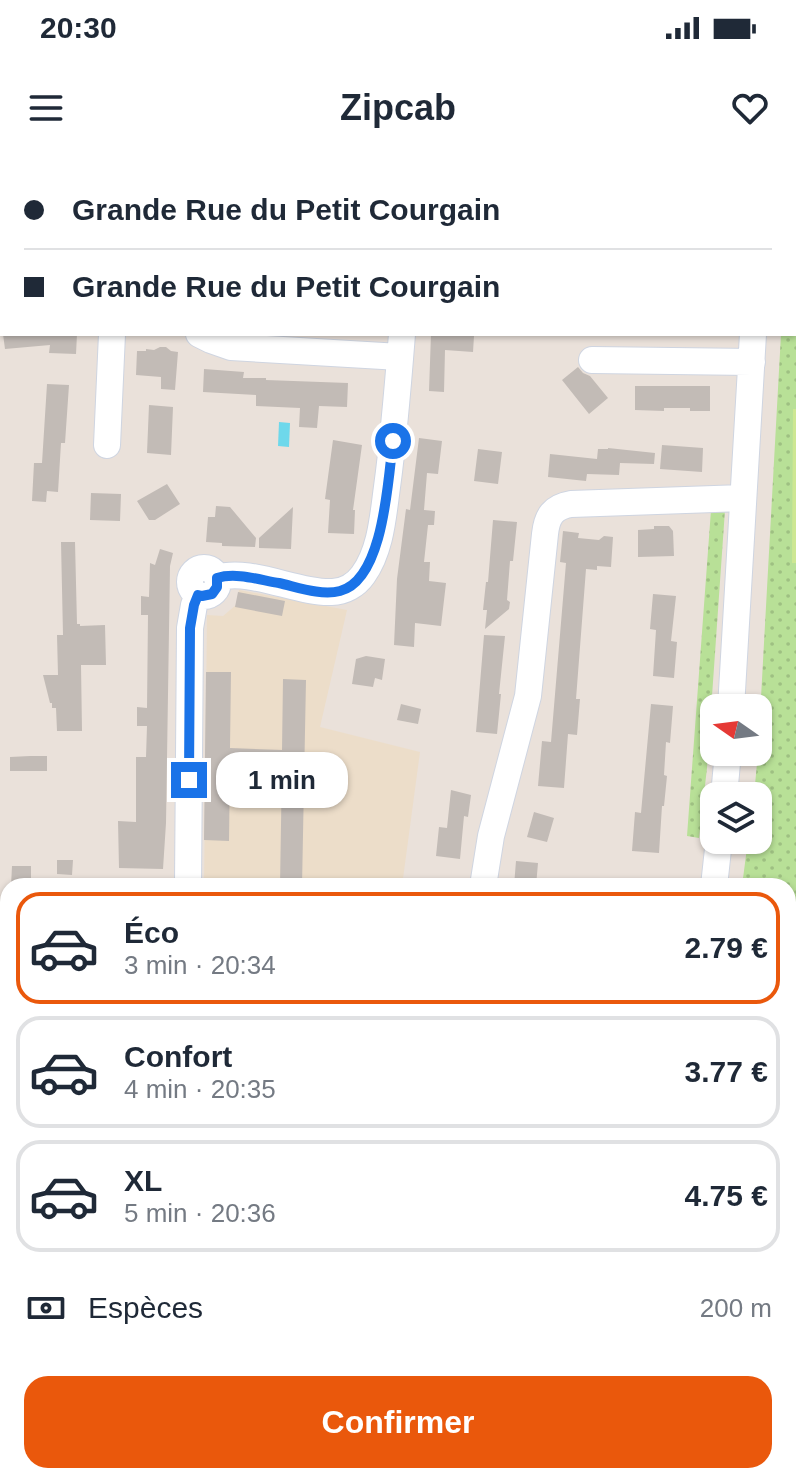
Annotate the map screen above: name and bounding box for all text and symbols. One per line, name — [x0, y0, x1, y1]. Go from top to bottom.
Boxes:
text: 20:30 — [40, 11, 117, 44]
icon: menu — [24, 86, 68, 130]
icon: heart — [728, 86, 772, 130]
text: Zipcab — [340, 87, 456, 128]
text: Grande Rue du Petit Courgain — [72, 193, 500, 226]
text: Grande Rue du Petit Courgain — [72, 270, 500, 303]
route start — [375, 423, 411, 459]
north arrow — [700, 694, 772, 766]
map controls — [700, 694, 772, 854]
callout: 1 min — [217, 752, 349, 808]
route end — [171, 762, 207, 798]
text: 1 min — [248, 765, 316, 795]
button: layers — [700, 782, 772, 854]
icon: car — [28, 912, 100, 984]
text: Éco — [124, 916, 179, 949]
text: 2.79 € — [685, 931, 768, 964]
text: 3 min · 20:34 — [124, 950, 276, 980]
icon: car — [28, 1036, 100, 1108]
text: Confort — [124, 1040, 232, 1073]
text: 3.77 € — [685, 1055, 768, 1088]
text: 4 min · 20:35 — [124, 1074, 276, 1104]
icon: car — [28, 1160, 100, 1232]
text: XL — [124, 1164, 162, 1197]
text: 4.75 € — [685, 1179, 768, 1212]
text: 5 min · 20:36 — [124, 1198, 276, 1228]
icon: cash — [24, 1286, 68, 1330]
text: Espèces — [88, 1291, 203, 1324]
text: 200 m — [700, 1293, 772, 1323]
button: Confirmer — [24, 1376, 772, 1468]

